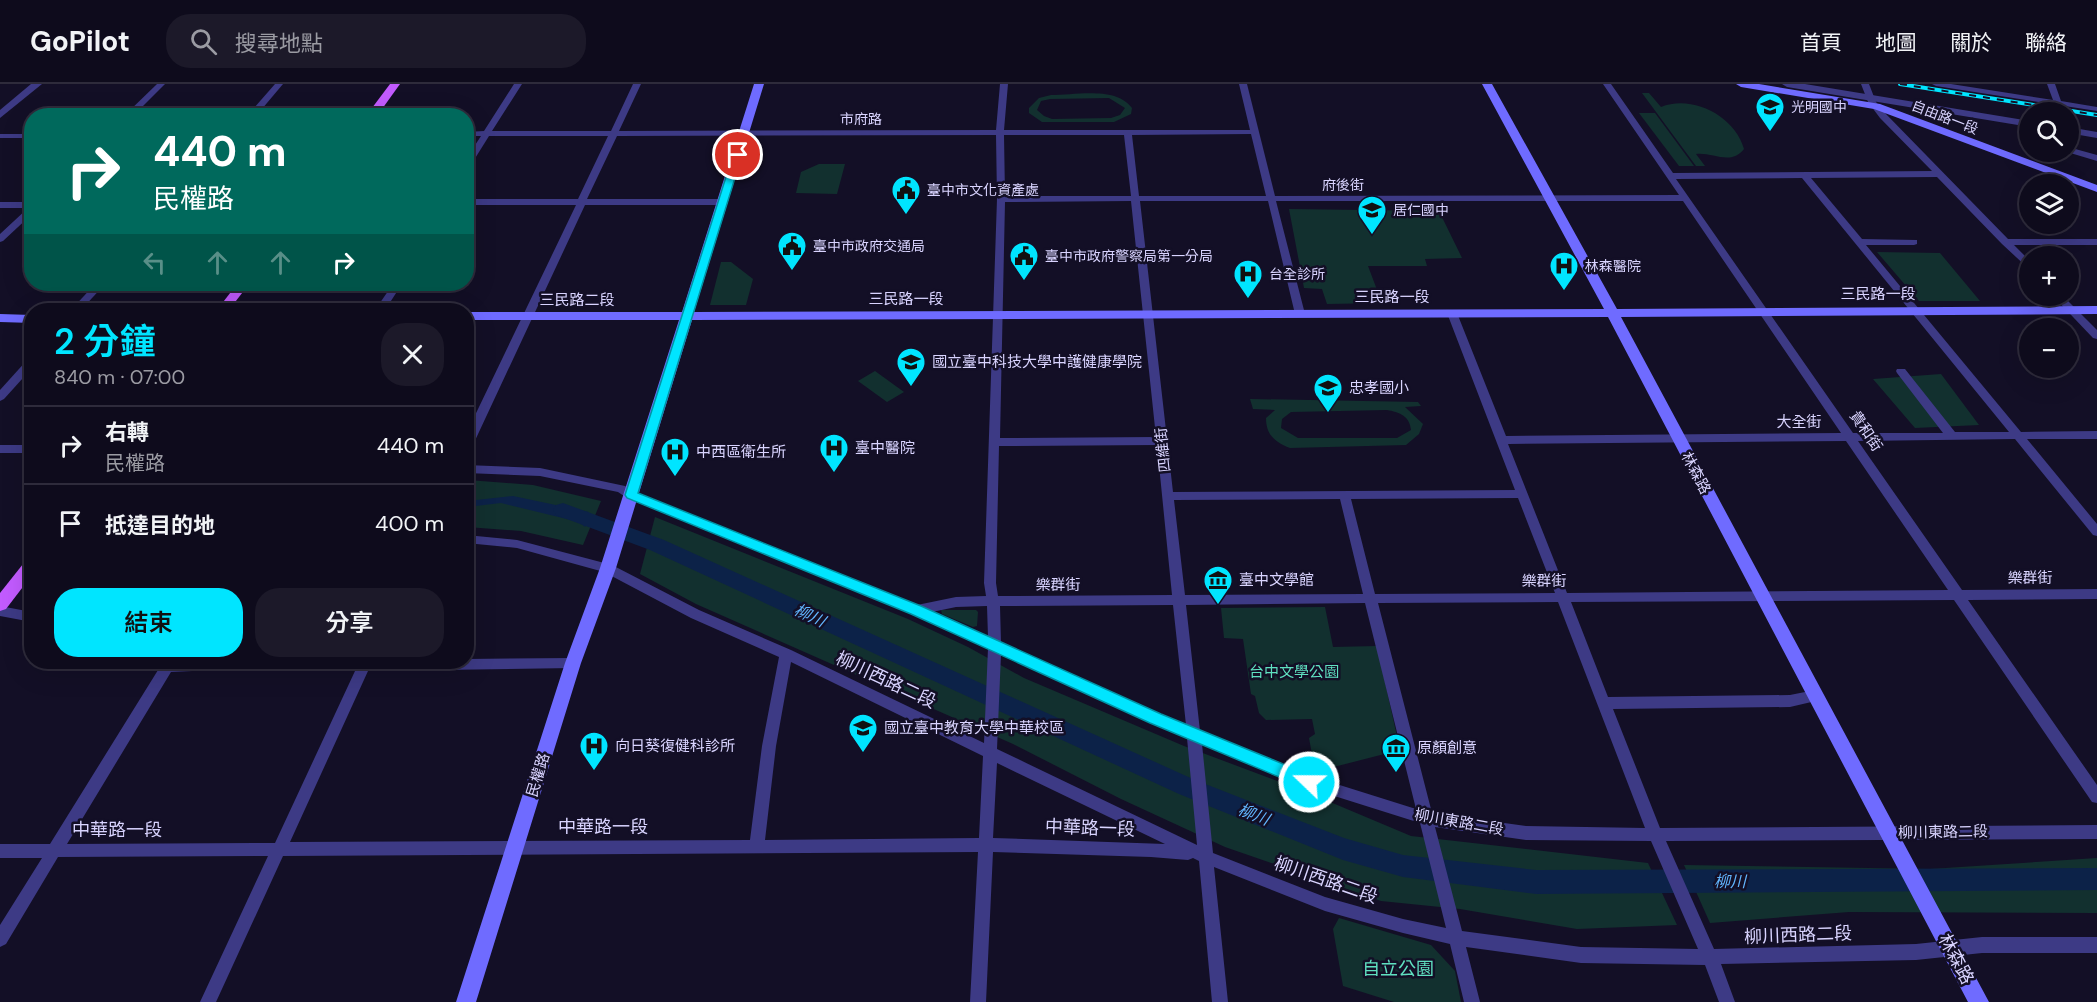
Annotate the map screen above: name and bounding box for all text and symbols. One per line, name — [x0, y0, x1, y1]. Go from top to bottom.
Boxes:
search box — [166, 14, 586, 68]
text: GoPilot — [30, 23, 130, 60]
icon: search — [187, 25, 220, 58]
text: 搜尋地點 — [235, 29, 323, 58]
text: 首頁 — [1800, 29, 1842, 57]
text: 地圖 — [1875, 29, 1917, 57]
text: 關於 — [1950, 29, 1992, 57]
text: 聯絡 — [2025, 29, 2067, 57]
school or university icon: 光明國中 — [1754, 91, 1786, 133]
street label: 自由路一段 — [1909, 96, 1981, 138]
place label: 光明國中 — [1791, 98, 1847, 116]
map controls — [2019, 102, 2079, 378]
button: search — [2019, 102, 2079, 162]
street label: 市府路 — [840, 110, 882, 128]
text: 440 m — [153, 124, 287, 179]
pin — [712, 129, 763, 180]
icon: right — [54, 132, 132, 210]
icon: arrive — [721, 138, 754, 171]
public building icon: 臺中市文化資產處 — [890, 174, 922, 216]
button: layers — [2019, 174, 2079, 234]
street label: 府後街 — [1322, 176, 1364, 194]
text: 民權路 — [153, 181, 234, 216]
place label: 臺中市文化資產處 — [927, 181, 1039, 199]
school or university icon: 居仁國中 — [1356, 194, 1388, 236]
place label: 居仁國中 — [1393, 201, 1449, 219]
public building icon: 臺中市政府交通局 — [776, 230, 808, 272]
place label: 臺中市政府交通局 — [813, 237, 925, 255]
public building icon: 臺中市政府警察局第一分局 — [1008, 240, 1040, 282]
icon: left — [138, 246, 171, 279]
icon: ahead — [201, 246, 234, 279]
icon: ahead — [264, 246, 297, 279]
icon: right — [327, 246, 360, 279]
button: + — [2019, 246, 2079, 306]
place label: 臺中市政府警察局第一分局 — [1045, 247, 1213, 265]
hospital icon: 林森醫院 — [1548, 250, 1580, 292]
place label: 林森醫院 — [1585, 257, 1641, 275]
hospital icon: 台全診所 — [1232, 258, 1264, 300]
place label: 台全診所 — [1269, 265, 1325, 283]
street label: 三民路一段 — [1840, 284, 1916, 304]
street label: 三民路一段 — [1354, 287, 1430, 307]
street label: 三民路一段 — [868, 289, 944, 309]
street label: 三民路二段 — [539, 290, 615, 310]
text: 2 分鐘 — [54, 318, 156, 365]
button: − — [2019, 318, 2079, 378]
button: close — [381, 323, 444, 386]
school or university icon: 國立臺中科技大學中護健康學院 — [895, 346, 927, 388]
place label: 國立臺中科技大學中護健康學院 — [932, 352, 1142, 372]
text: 840 m · 07:00 — [54, 364, 185, 390]
school or university icon: 忠孝國小 — [1312, 372, 1344, 414]
place label: 忠孝國小 — [1349, 378, 1409, 398]
street label: 貴和街 — [1845, 407, 1887, 455]
street label: 大全街 — [1776, 412, 1822, 432]
text: 右轉 — [105, 418, 149, 447]
street label: 四維街 — [1151, 427, 1175, 473]
icon: right — [54, 429, 87, 462]
text: 440 m — [377, 431, 444, 460]
hospital icon: 臺中醫院 — [818, 432, 850, 474]
hospital icon: 中西區衛生所 — [659, 436, 691, 478]
place label: 臺中醫院 — [855, 438, 915, 458]
place label: 中西區衛生所 — [696, 442, 786, 462]
street label: 林森路 — [1677, 448, 1715, 498]
text: 民權路 — [105, 450, 165, 476]
icon: arrive — [54, 507, 87, 540]
text: 400 m — [375, 509, 444, 538]
text: 抵達目的地 — [105, 511, 215, 540]
museum icon: 臺中文學館 — [1202, 564, 1234, 606]
street label: 樂群街 — [2007, 568, 2053, 588]
place label: 臺中文學館 — [1239, 570, 1314, 590]
street label: 樂群街 — [1521, 571, 1567, 591]
street label: 樂群街 — [1035, 575, 1081, 595]
button: 結束 — [54, 588, 243, 657]
button: 分享 — [255, 588, 444, 657]
water label: 柳川 — [791, 599, 831, 633]
street label: 柳川西路二段 — [832, 646, 940, 714]
park label: 台中文學公園 — [1249, 662, 1339, 682]
school or university icon: 國立臺中教育大學中華校區 — [847, 712, 879, 754]
place label: 國立臺中教育大學中華校區 — [884, 718, 1064, 738]
hospital icon: 向日葵復健科診所 — [578, 730, 610, 772]
museum icon: 原顏創意 — [1380, 732, 1412, 774]
place label: 向日葵復健科診所 — [615, 736, 735, 756]
place label: 原顏創意 — [1417, 738, 1477, 758]
position arrow — [1277, 750, 1341, 814]
street label: 民權路 — [522, 751, 554, 799]
water label: 柳川 — [1235, 799, 1274, 831]
street label: 柳川東路二段 — [1413, 804, 1505, 840]
street label: 中華路一段 — [1045, 814, 1135, 842]
street label: 中華路一段 — [558, 815, 648, 839]
street label: 中華路一段 — [72, 818, 162, 842]
street label: 柳川東路二段 — [1898, 821, 1988, 843]
street label: 柳川西路二段 — [1271, 851, 1381, 909]
water label: 柳川 — [1714, 871, 1748, 892]
street label: 柳川西路二段 — [1744, 921, 1852, 949]
street label: 林森路 — [1933, 930, 1979, 988]
park label: 自立公園 — [1362, 957, 1434, 981]

